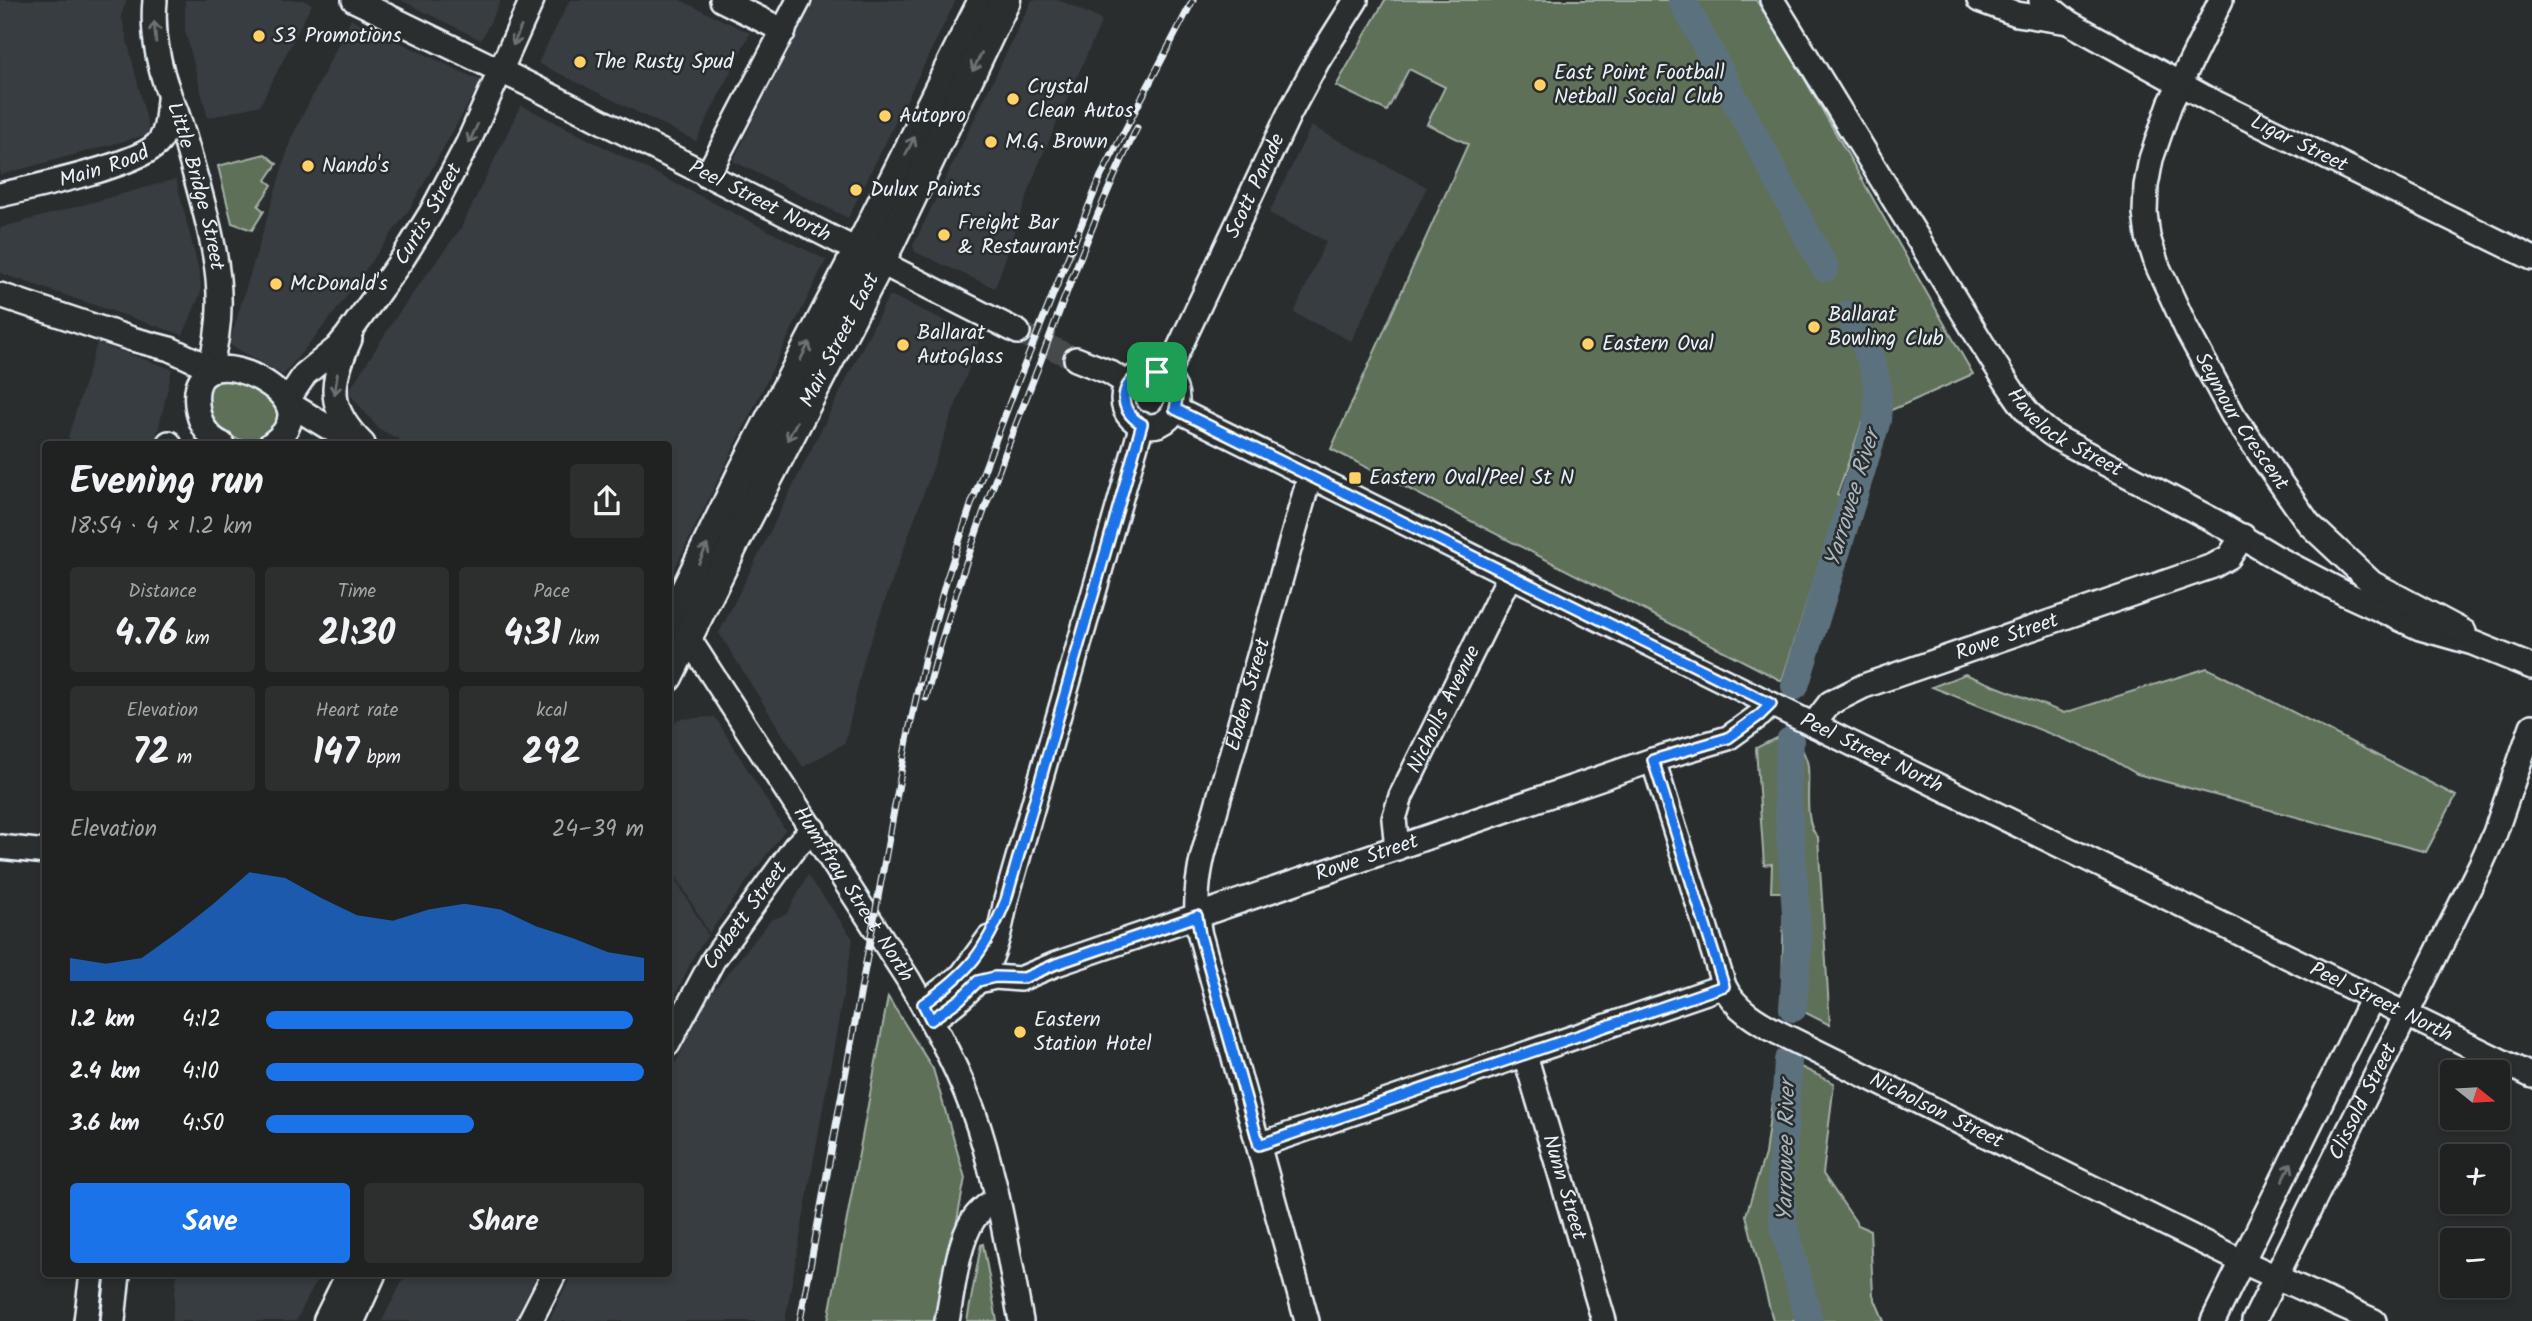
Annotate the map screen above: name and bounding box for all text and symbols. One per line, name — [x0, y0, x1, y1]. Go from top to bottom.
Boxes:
place label: S3 Promotions — [273, 20, 401, 53]
one-way arrow — [148, 21, 161, 44]
one-way arrow — [510, 25, 523, 46]
marker: S3 Promotions — [251, 28, 267, 44]
place label: The Rusty Spud — [594, 46, 734, 79]
one-way arrow — [969, 51, 983, 72]
marker: The Rusty Spud — [572, 54, 588, 70]
place label: East Point Football Netball Social Club — [1554, 57, 1725, 114]
place label: Crystal Clean Autos — [1027, 71, 1133, 128]
marker: East Point Football Netball Social Club — [1532, 77, 1548, 93]
marker: Crystal Clean Autos — [1005, 91, 1021, 107]
street label: Little Bridge Street — [158, 97, 233, 273]
place label: Autopro — [899, 100, 966, 133]
street label: Ligar Street — [2245, 106, 2354, 182]
marker: Autopro — [877, 108, 893, 124]
one-way arrow — [466, 123, 479, 144]
place label: M.G. Brown — [1005, 126, 1108, 159]
street label: Scott Parade — [1216, 127, 1294, 244]
marker: M.G. Brown — [983, 134, 999, 150]
street label: Main Road — [56, 136, 156, 197]
one-way arrow — [904, 136, 918, 157]
place label: Nando's — [322, 150, 389, 183]
street label: Peel Street North — [683, 151, 837, 251]
street label: Curtis Street — [386, 156, 471, 272]
marker: Nando's — [300, 158, 316, 174]
place label: Dulux Paints — [870, 174, 981, 207]
marker: Dulux Paints — [848, 182, 864, 198]
place label: Freight Bar & Restaurant — [958, 207, 1077, 264]
marker: Freight Bar & Restaurant — [936, 227, 952, 243]
street label: Mair Street East — [791, 266, 889, 413]
place label: McDonald's — [290, 268, 388, 301]
marker: McDonald's — [268, 276, 284, 292]
place label: Ballarat Bowling Club — [1828, 299, 1944, 356]
place label: Ballarat AutoGlass — [917, 317, 1003, 374]
marker: Ballarat Bowling Club — [1806, 319, 1822, 335]
place label: Eastern Oval — [1602, 328, 1714, 361]
marker: Eastern Oval — [1580, 336, 1596, 352]
marker: Ballarat AutoGlass — [895, 337, 911, 353]
one-way arrow — [798, 341, 812, 362]
pin — [1127, 342, 1187, 402]
street label: Seymour Crescent — [2185, 346, 2298, 498]
icon: arrive — [1138, 353, 1176, 391]
one-way arrow — [329, 372, 342, 395]
street label: Havelock Street — [1998, 381, 2129, 486]
one-way arrow — [784, 420, 798, 441]
water label: Yarrowee River — [1815, 422, 1892, 572]
text: Evening run — [70, 453, 264, 513]
place label: Eastern Oval/Peel St N — [1369, 462, 1574, 495]
button: share — [570, 464, 644, 538]
marker: Eastern Oval/Peel St N — [1347, 470, 1363, 486]
text: 18:54 · 4 × 1.2 km — [70, 509, 252, 545]
one-way arrow — [697, 544, 710, 565]
text: Distance — [128, 577, 196, 607]
text: Time — [338, 577, 376, 607]
text: Pace — [534, 577, 570, 607]
street label: Rowe Street — [1951, 604, 2064, 670]
text: 4.76 — [115, 607, 178, 663]
text: 21:30 — [319, 607, 395, 663]
text: 4:31 — [504, 607, 561, 663]
text: km — [178, 624, 210, 654]
text: /km — [561, 624, 600, 654]
street label: Ebden Street — [1217, 633, 1280, 755]
street label: Nicholls Avenue — [1398, 639, 1490, 779]
text: Elevation — [126, 696, 198, 726]
text: Heart rate — [316, 696, 398, 726]
text: kcal — [536, 696, 567, 726]
street label: Peel Street North — [1794, 704, 1949, 802]
text: 72 — [132, 726, 169, 782]
text: 147 — [313, 726, 359, 782]
text: 292 — [522, 726, 581, 782]
text: m — [169, 743, 192, 773]
text: bpm — [359, 743, 401, 773]
street label: Humffray Street North — [784, 799, 922, 989]
text: Elevation — [70, 812, 157, 848]
text: 24–39 m — [552, 812, 644, 848]
street label: Rowe Street — [1311, 825, 1424, 891]
street label: Corbett Street — [694, 854, 796, 976]
street label: Peel Street North — [2304, 953, 2458, 1051]
text: 1.2 km — [70, 1002, 135, 1038]
text: 4:12 — [182, 1002, 221, 1038]
place label: Eastern Station Hotel — [1034, 1004, 1152, 1061]
marker: Eastern Station Hotel — [1012, 1024, 1028, 1040]
street label: Clissold Street — [2320, 1036, 2407, 1166]
text: 2.4 km — [70, 1054, 140, 1090]
text: 4:10 — [182, 1054, 219, 1090]
north arrow — [2440, 1060, 2510, 1130]
map controls — [2440, 1060, 2510, 1298]
street label: Nicholson Street — [1864, 1064, 2010, 1158]
water label: Yarrowee River — [1768, 1075, 1806, 1222]
text: 3.6 km — [70, 1106, 140, 1142]
text: 4:50 — [182, 1106, 224, 1142]
street label: Nunn Street — [1533, 1131, 1596, 1245]
button: + — [2440, 1144, 2510, 1214]
one-way arrow — [2280, 1162, 2294, 1183]
button: Save — [70, 1183, 350, 1263]
button: Share — [364, 1183, 644, 1263]
button: − — [2440, 1228, 2510, 1298]

